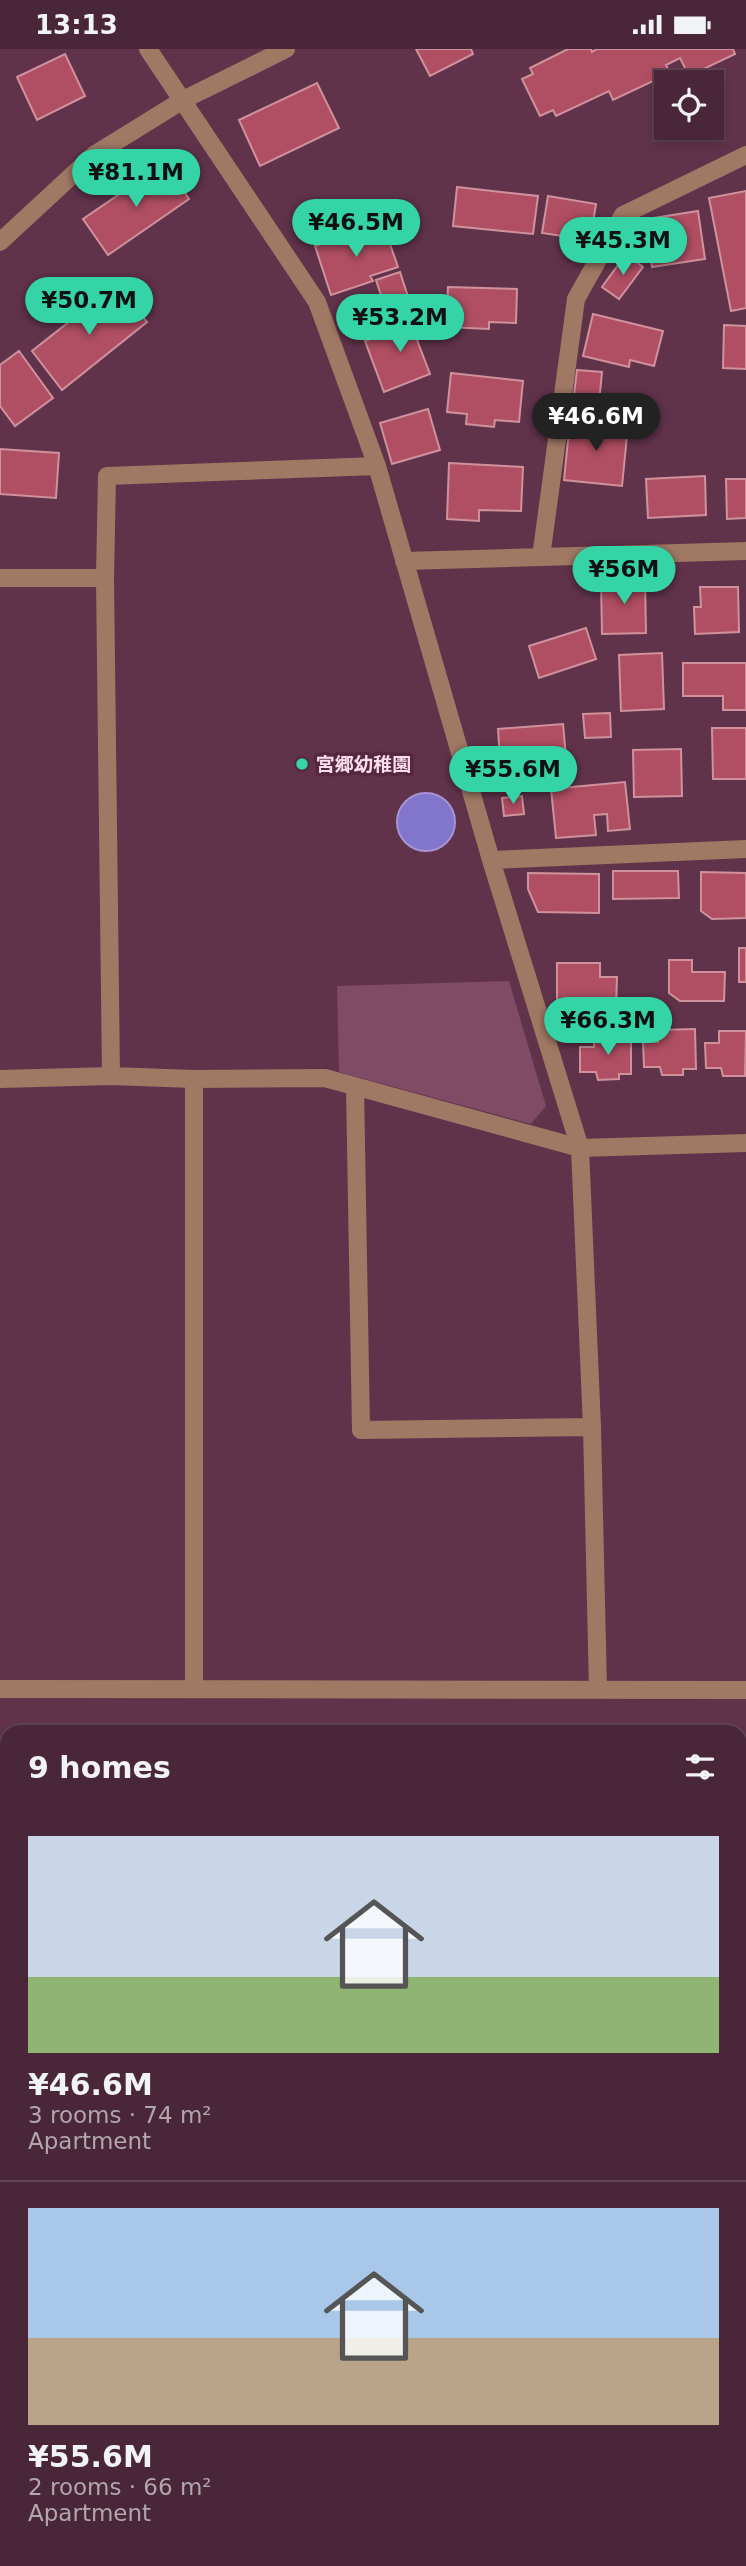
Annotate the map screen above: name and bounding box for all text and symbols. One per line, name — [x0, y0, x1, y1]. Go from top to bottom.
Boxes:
text: 13:13 — [35, 10, 118, 40]
map controls — [654, 70, 724, 140]
button: locate — [654, 70, 724, 140]
pin: ¥81.1M — [79, 149, 193, 209]
text: ¥81.1M — [88, 159, 184, 185]
pin: ¥46.5M — [299, 199, 413, 259]
text: ¥46.5M — [308, 209, 404, 235]
pin: ¥45.3M — [566, 217, 680, 277]
text: ¥45.3M — [575, 227, 671, 253]
pin: ¥50.7M — [32, 278, 146, 337]
text: ¥50.7M — [41, 287, 137, 313]
pin: ¥53.2M — [343, 295, 457, 354]
text: ¥53.2M — [352, 304, 448, 330]
pin: ¥46.6M — [539, 393, 653, 453]
text: ¥46.6M — [548, 403, 644, 429]
pin: ¥56M — [583, 547, 665, 606]
text: ¥56M — [589, 556, 659, 582]
pin: ¥55.6M — [456, 747, 570, 806]
place label: 宮郷幼稚園 — [316, 753, 411, 775]
marker: 宮郷幼稚園 — [294, 756, 310, 772]
text: ¥55.6M — [465, 756, 561, 782]
pin: ¥66.3M — [551, 997, 665, 1057]
text: ¥66.3M — [560, 1007, 656, 1033]
icon: filters — [681, 1748, 719, 1786]
text: 9 homes — [28, 1750, 171, 1785]
icon: home — [311, 1881, 437, 2007]
text: ¥46.6M — [28, 2067, 153, 2102]
text: 3 rooms · 74 m² — [28, 2102, 212, 2128]
text: Apartment — [28, 2128, 151, 2154]
icon: home — [311, 2253, 437, 2379]
text: ¥55.6M — [28, 2439, 153, 2474]
text: 2 rooms · 66 m² — [28, 2474, 212, 2500]
text: Apartment — [28, 2500, 151, 2526]

